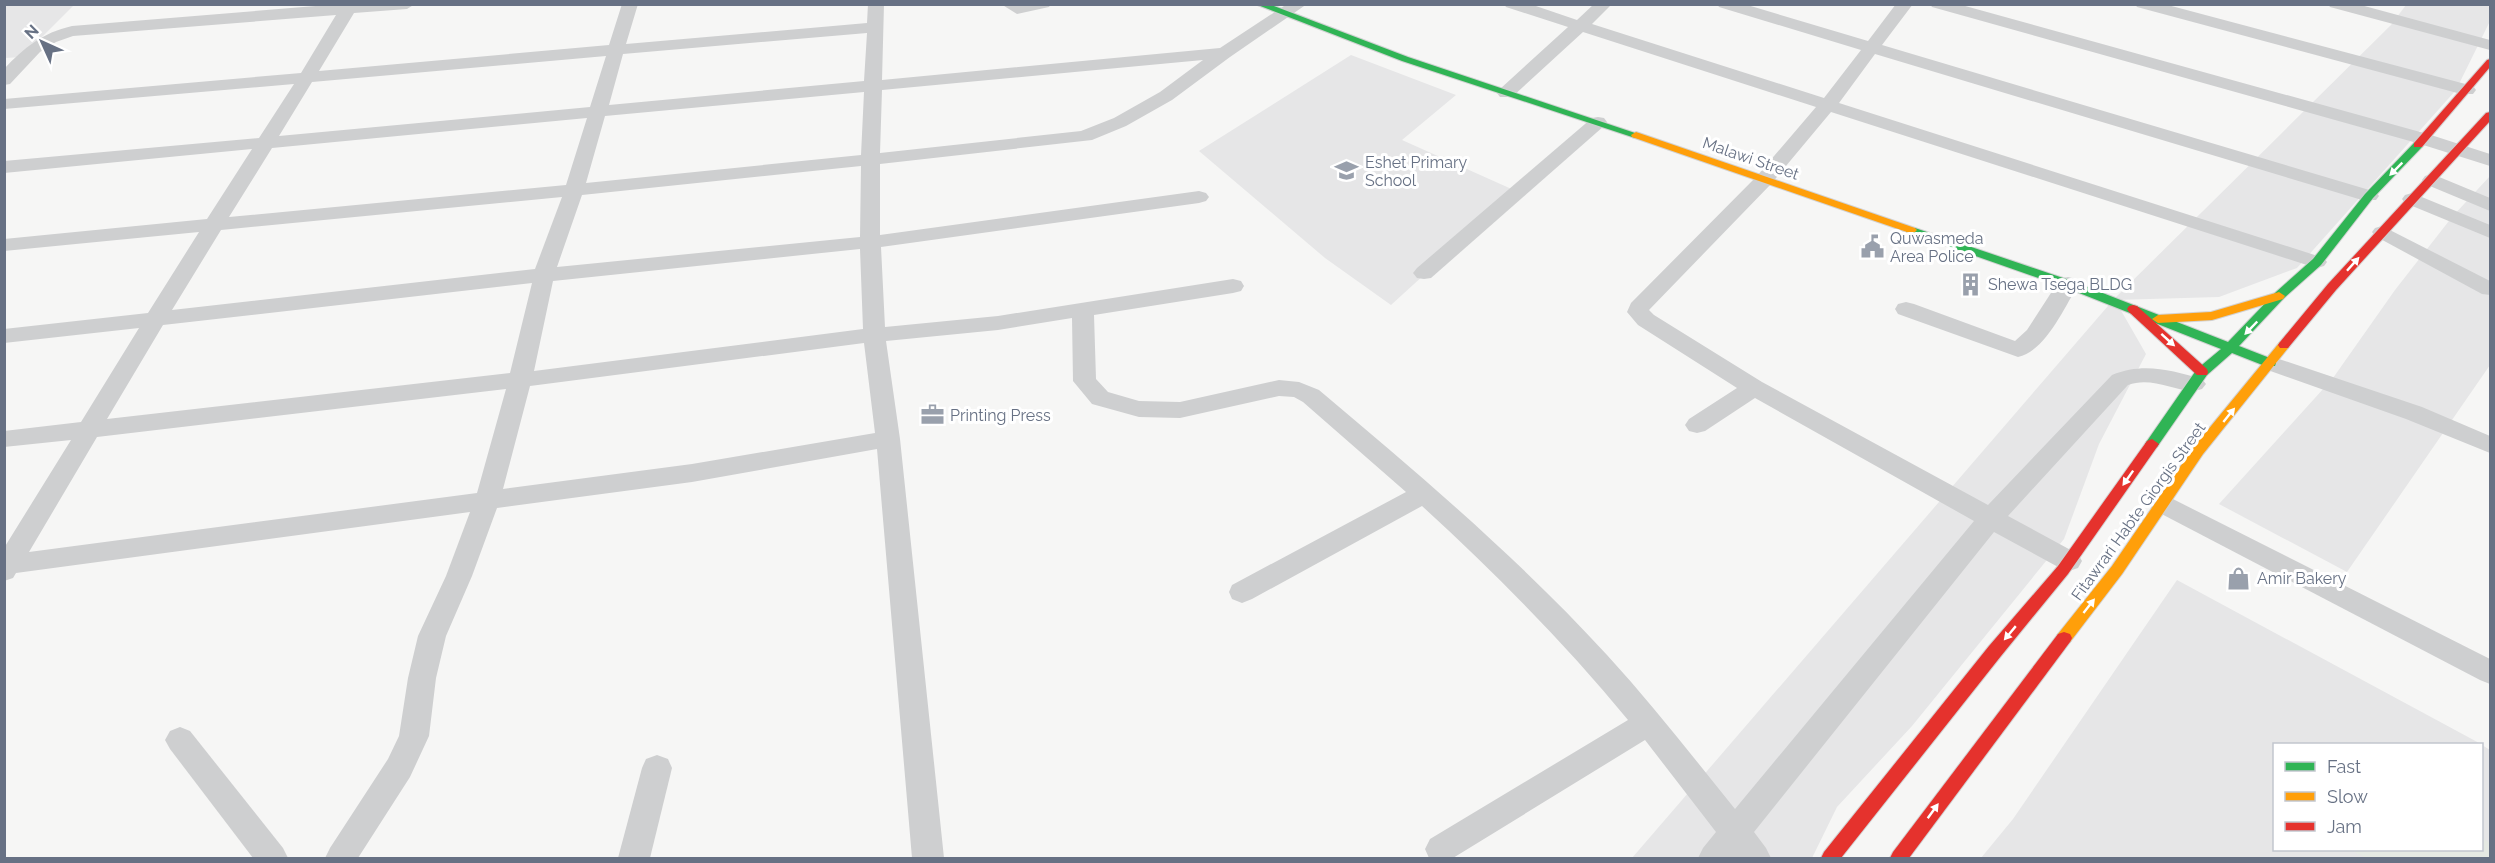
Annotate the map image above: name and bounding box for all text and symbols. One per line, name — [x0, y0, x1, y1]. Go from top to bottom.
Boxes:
north arrow — [12, 12, 72, 72]
text: N — [21, 21, 43, 43]
street label: Malawi Street — [1700, 133, 1802, 184]
place label: Eshet Primary School — [1365, 153, 1468, 190]
school or university icon: Eshet Primary School — [1334, 158, 1360, 184]
one-way arrow — [2390, 161, 2404, 175]
place label: Quwasmeda Area Police — [1890, 229, 1984, 266]
public building icon: Quwasmeda Area Police — [1859, 234, 1885, 260]
one-way arrow — [2346, 257, 2359, 272]
building icon: Shewa Tsega BLDG — [1957, 271, 1983, 297]
place label: Shewa Tsega BLDG — [1988, 275, 2132, 294]
one-way arrow — [2244, 320, 2258, 334]
one-way arrow — [2160, 333, 2175, 346]
office icon: Printing Press — [919, 402, 945, 428]
place label: Printing Press — [950, 406, 1051, 425]
one-way arrow — [2222, 407, 2235, 423]
street label: Fitawrari Habte Giorgis Street — [2067, 418, 2210, 604]
one-way arrow — [2122, 469, 2134, 485]
shop icon: Amir Bakery — [2226, 565, 2252, 591]
place label: Amir Bakery — [2257, 569, 2347, 588]
one-way arrow — [2083, 598, 2096, 614]
one-way arrow — [2004, 625, 2017, 640]
legend — [2273, 743, 2483, 851]
text: Fast — [2327, 756, 2361, 777]
text: Slow — [2327, 786, 2368, 807]
one-way arrow — [1927, 804, 1939, 820]
text: Jam — [2327, 816, 2362, 837]

